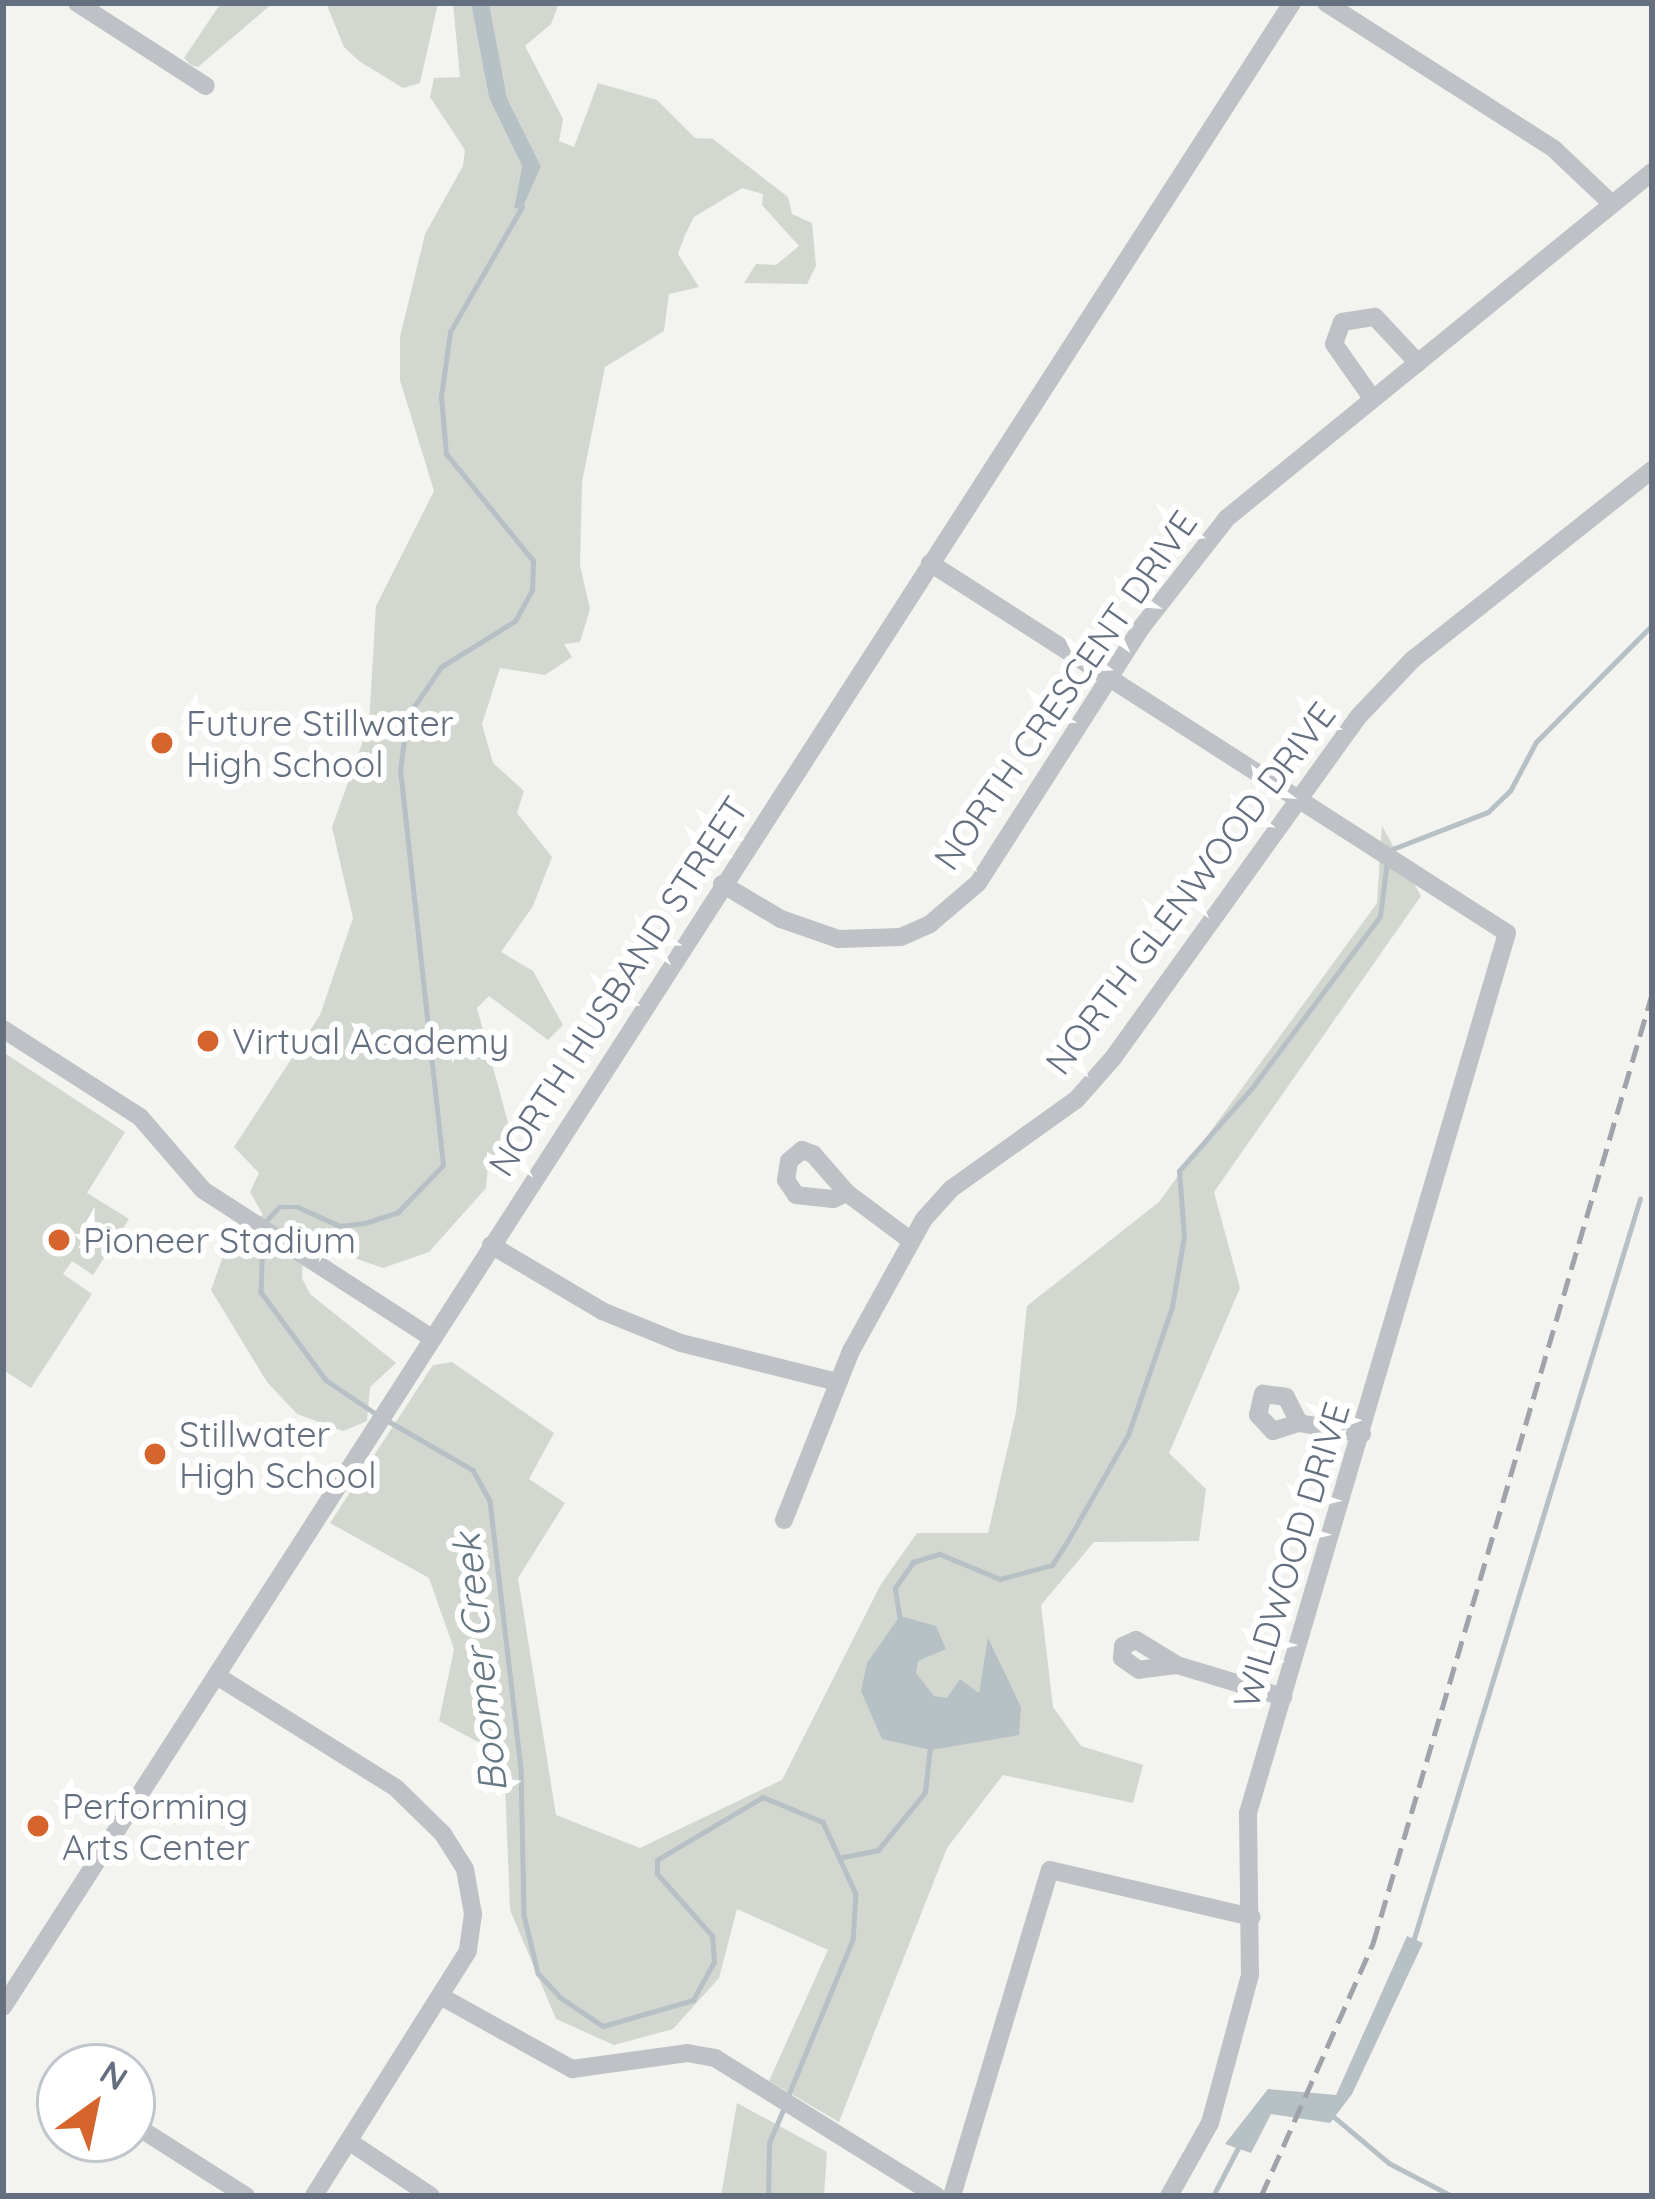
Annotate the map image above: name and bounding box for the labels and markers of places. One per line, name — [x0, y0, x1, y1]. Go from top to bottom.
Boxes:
place label: Future Stillwater High School — [186, 700, 454, 785]
marker: Future Stillwater High School — [149, 730, 175, 756]
place label: Virtual Academy — [232, 1019, 509, 1063]
marker: Virtual Academy — [195, 1028, 221, 1054]
place label: Pioneer Stadium — [83, 1218, 356, 1262]
marker: Pioneer Stadium — [46, 1227, 72, 1253]
place label: Stillwater High School — [179, 1411, 376, 1496]
marker: Stillwater High School — [142, 1441, 168, 1467]
place label: Performing Arts Center — [62, 1783, 250, 1868]
marker: Performing Arts Center — [25, 1813, 51, 1839]

